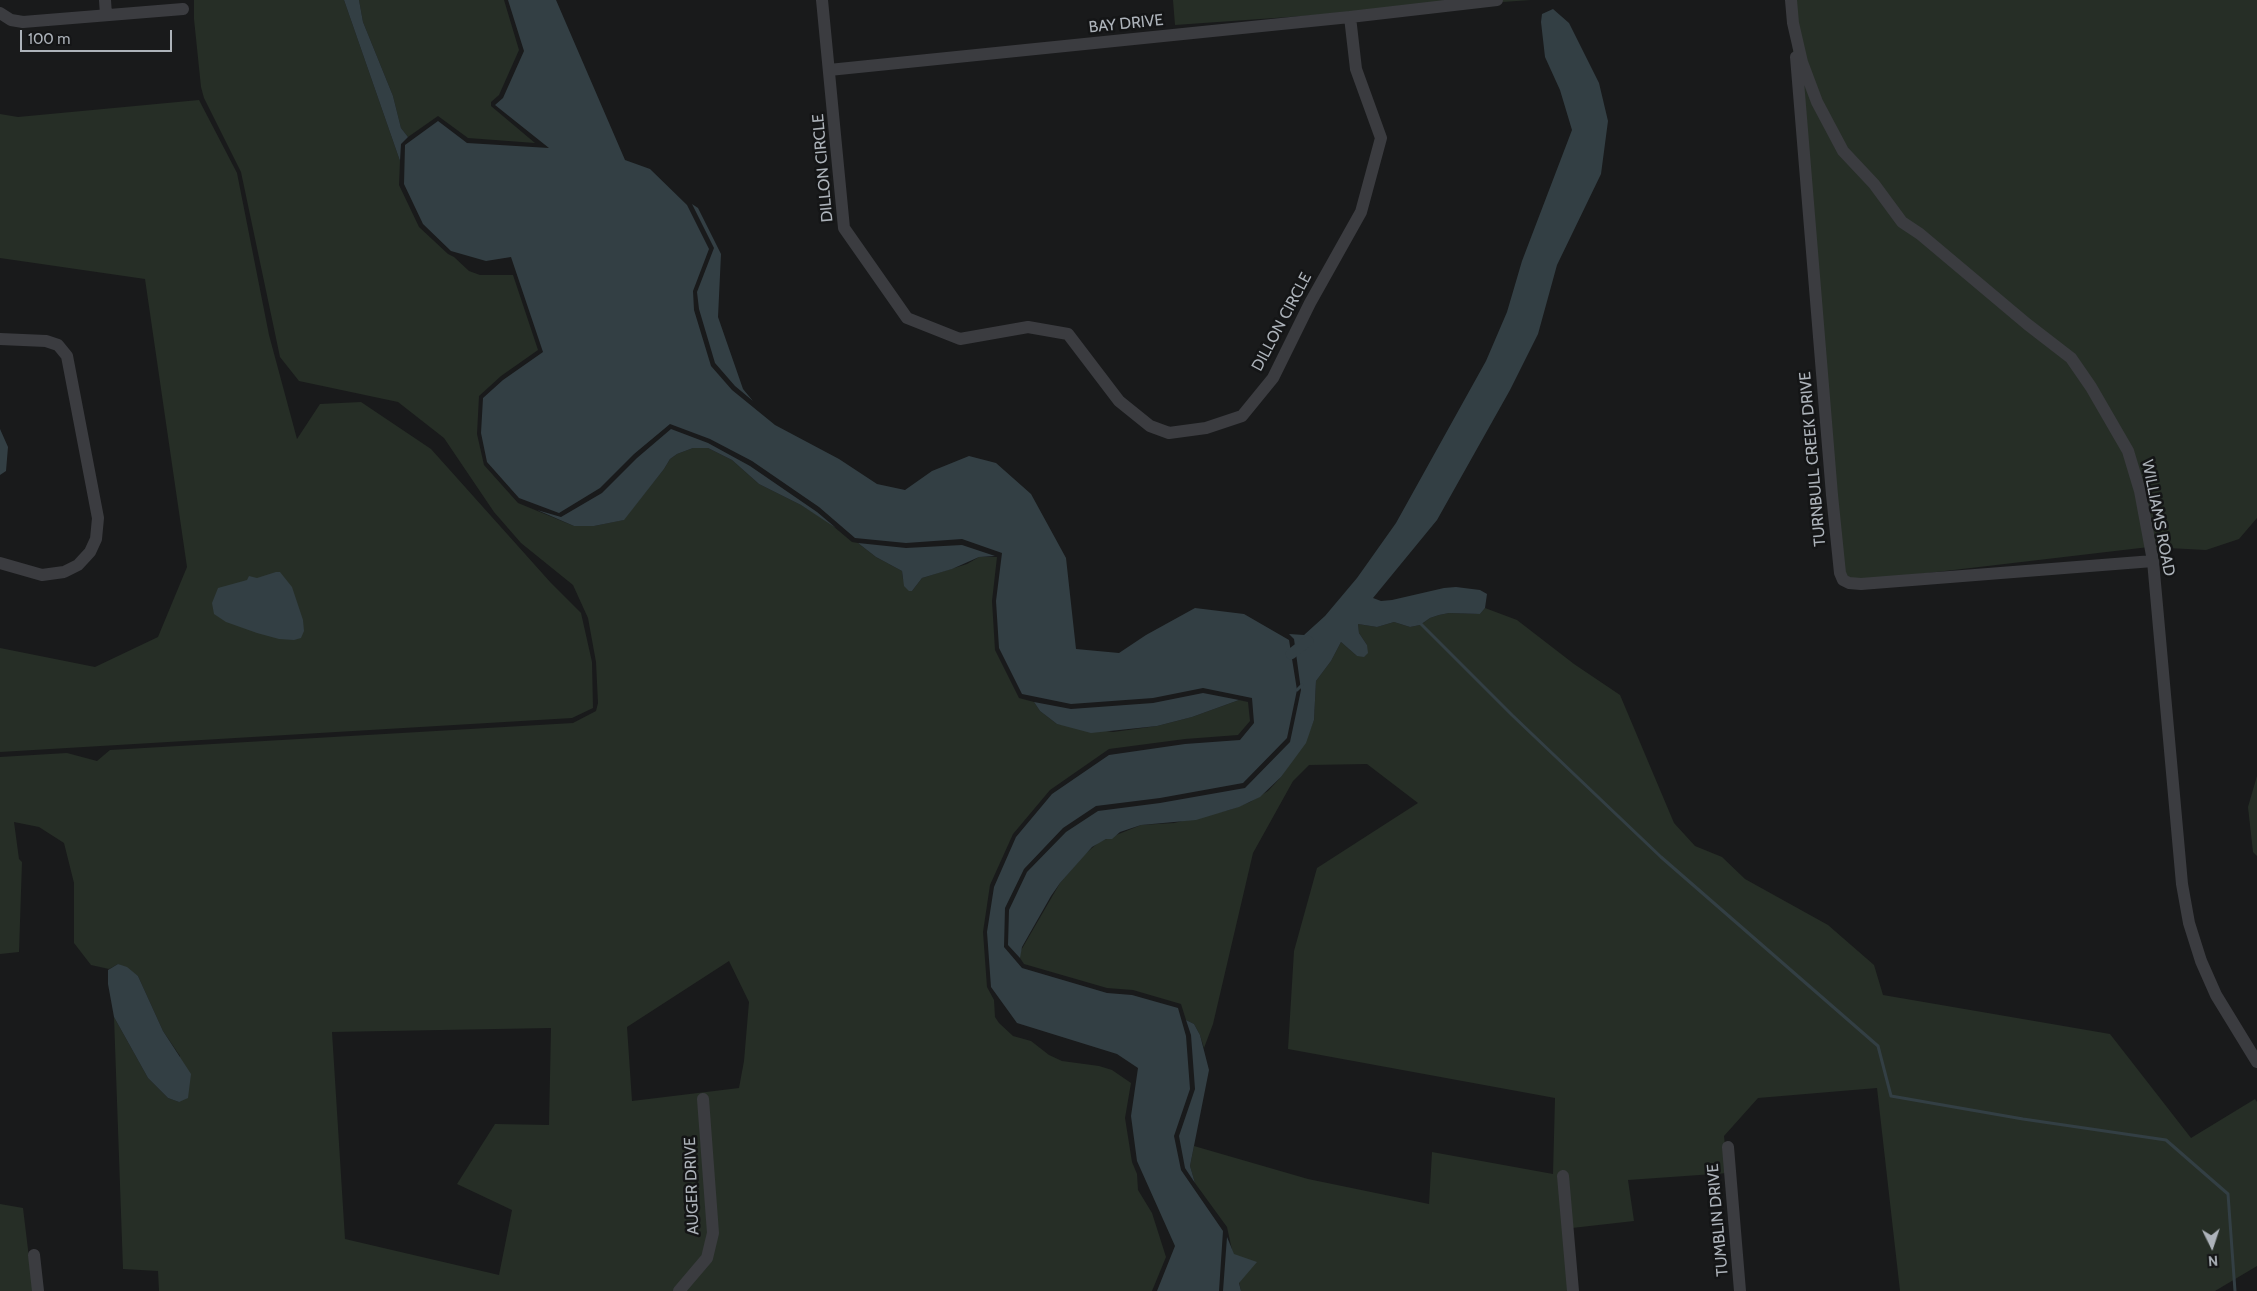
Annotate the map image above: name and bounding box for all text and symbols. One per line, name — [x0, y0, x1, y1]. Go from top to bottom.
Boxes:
street label: BAY DRIVE — [1088, 11, 1164, 37]
scale bar — [22, 20, 175, 52]
text: 100 m — [28, 30, 70, 48]
street label: DILLON CIRCLE — [809, 113, 837, 223]
street label: DILLON CIRCLE — [1248, 269, 1316, 375]
street label: TURNBULL CREEK DRIVE — [1796, 371, 1830, 547]
street label: WILLIAMS ROAD — [2137, 458, 2179, 578]
street label: AUGER DRIVE — [681, 1137, 703, 1235]
street label: TUMBLIN DRIVE — [1703, 1163, 1733, 1277]
north arrow — [2187, 1221, 2237, 1271]
text: N — [2207, 1252, 2219, 1270]

